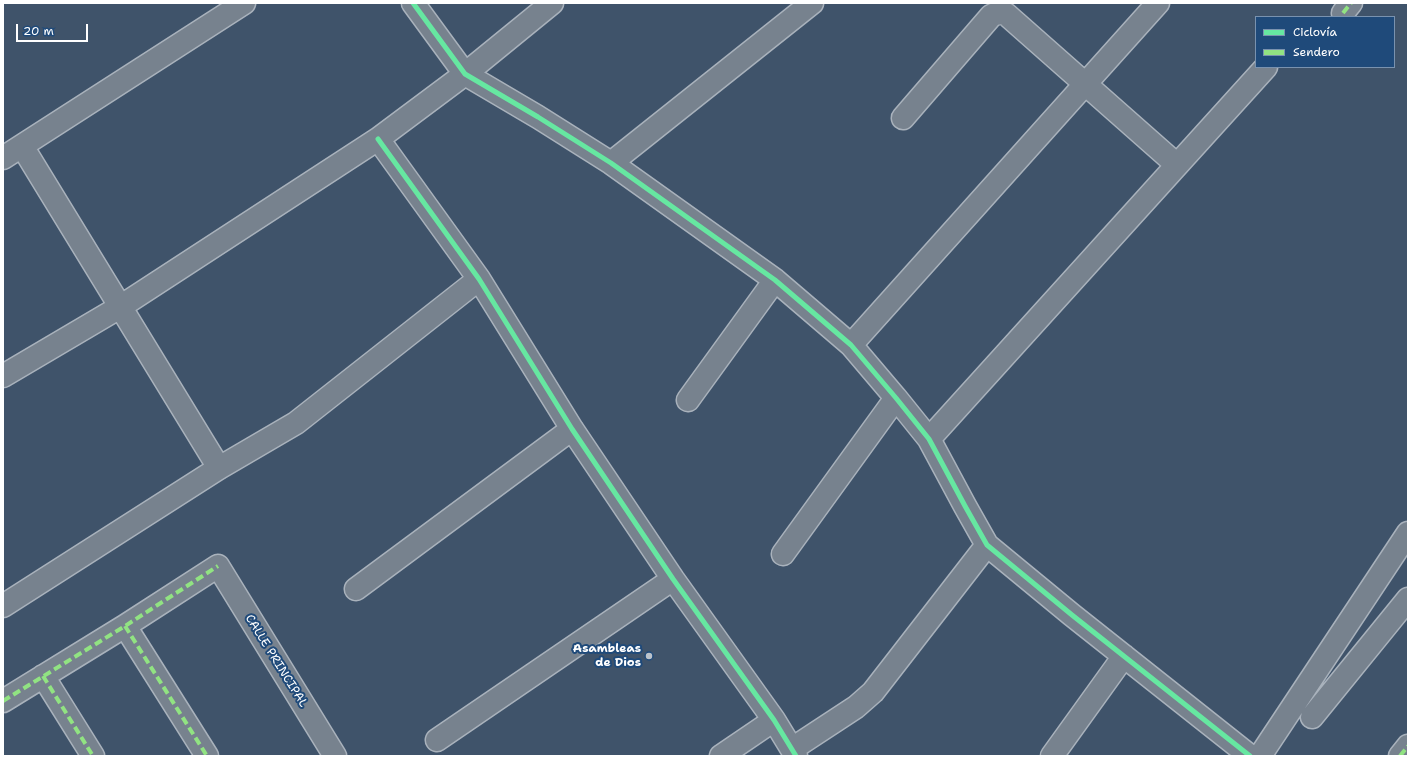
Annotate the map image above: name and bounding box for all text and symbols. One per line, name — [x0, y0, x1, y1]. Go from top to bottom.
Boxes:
scale bar — [18, 16, 90, 42]
legend — [1255, 16, 1395, 68]
text: 20 m — [23, 23, 54, 39]
text: Ciclovía — [1293, 24, 1337, 40]
text: Sendero — [1293, 44, 1340, 60]
street label: CALLE PRINCIPAL — [242, 612, 310, 710]
place label: Asambleas de Dios — [573, 642, 641, 670]
marker: Asambleas de Dios — [644, 651, 654, 661]

